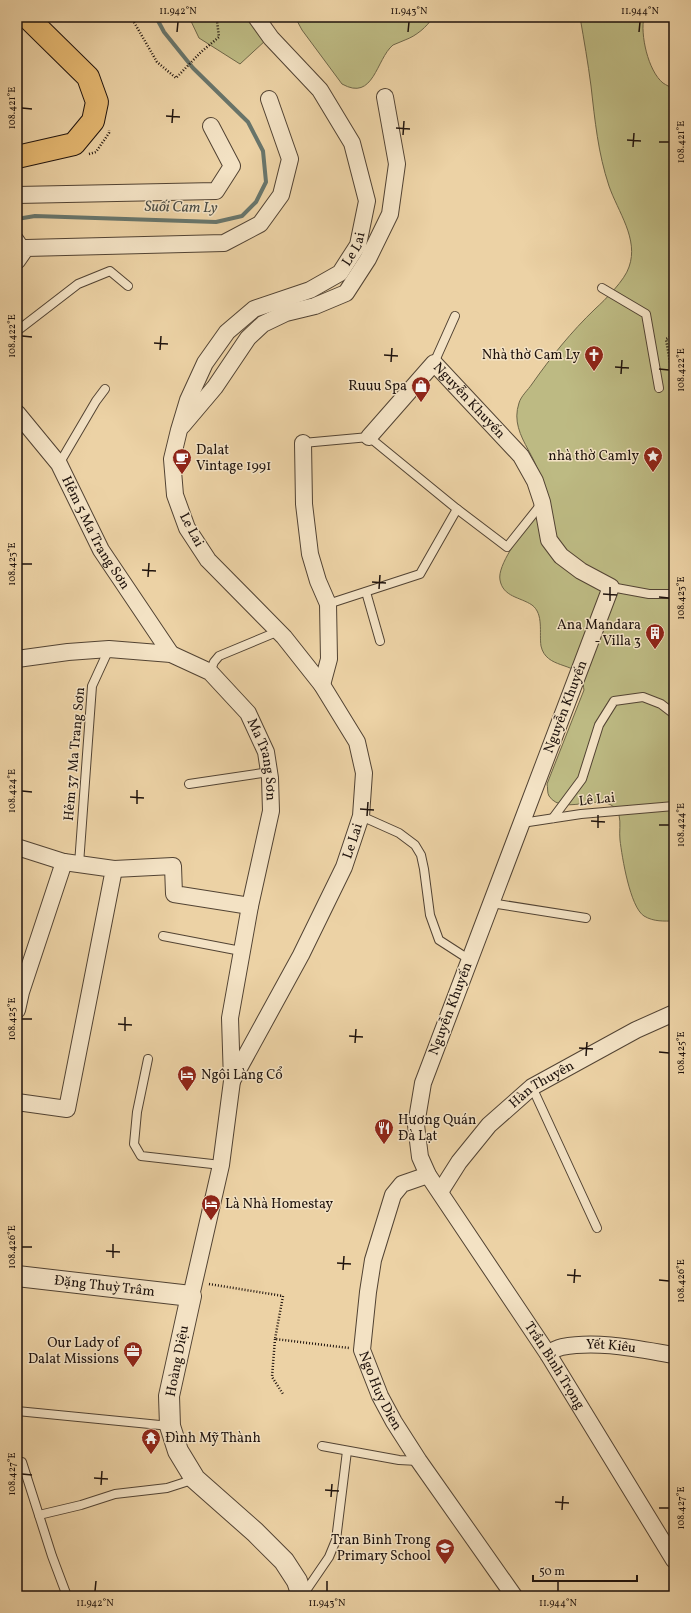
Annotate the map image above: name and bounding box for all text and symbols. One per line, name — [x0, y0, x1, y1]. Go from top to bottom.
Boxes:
text: 11.942°N — [159, 4, 197, 18]
text: 11.943°N — [391, 4, 428, 18]
text: 11.944°N — [621, 4, 660, 18]
text: 108.421°E — [5, 87, 19, 129]
text: 108.421°E — [674, 121, 688, 163]
water label: Suối Cam Ly — [144, 197, 218, 219]
street label: Le Lai — [337, 230, 370, 270]
text: 108.422°E — [5, 314, 19, 358]
church icon: Nhà thờ Cam Ly — [583, 344, 605, 372]
place label: Nhà thờ Cam Ly — [482, 346, 580, 365]
text: 108.422°E — [674, 348, 688, 392]
street label: Nguyễn Khuyến — [429, 358, 510, 443]
shop icon: Ruuu Spa — [410, 375, 432, 403]
place label: Ruuu Spa — [348, 377, 407, 396]
place label: Dalat Vintage 1991 — [196, 441, 272, 476]
place icon: nhà thờ Camly — [642, 445, 664, 473]
cafe icon: Dalat Vintage 1991 — [171, 447, 193, 475]
place label: nhà thờ Camly — [548, 447, 639, 466]
street label: Hẻm 5 Ma Trang Sơn — [57, 473, 134, 593]
street label: Le Lai — [174, 510, 208, 550]
text: 108.423°E — [5, 542, 19, 586]
text: 108.423°E — [674, 576, 688, 620]
place label: Ana Mandara - Villa 3 — [557, 616, 641, 651]
building icon: Ana Mandara - Villa 3 — [644, 622, 666, 650]
street label: Nguyễn Khuyến — [540, 658, 592, 756]
street label: Hẻm 37 Ma Trang Sơn — [60, 686, 90, 822]
street label: Ma Trang Sơn — [242, 715, 280, 801]
text: 108.424°E — [5, 769, 19, 813]
street label: Lê Lai — [578, 789, 616, 811]
text: 108.424°E — [674, 803, 688, 847]
street label: Le Lai — [338, 821, 367, 861]
street label: Nguyễn Khuyến — [425, 960, 477, 1058]
text: 108.425°E — [5, 997, 19, 1041]
text: 108.425°E — [674, 1031, 688, 1075]
street label: Hàn Thuyên — [505, 1056, 578, 1113]
hotel icon: Ngôi Làng Cổ — [176, 1064, 198, 1092]
place label: Ngôi Làng Cổ — [201, 1066, 283, 1085]
place label: Hương Quán Đà Lạt — [398, 1111, 476, 1146]
restaurant icon: Hương Quán Đà Lạt — [373, 1117, 395, 1145]
hotel icon: Là Nhà Homestay — [200, 1193, 222, 1221]
place label: Là Nhà Homestay — [225, 1195, 334, 1214]
text: 108.426°E — [5, 1225, 19, 1269]
text: 108.426°E — [674, 1259, 688, 1303]
street label: Đặng Thuỳ Trâm — [53, 1271, 156, 1301]
street label: Trần Bình Trọng — [520, 1318, 589, 1413]
street label: Hoàng Diệu — [162, 1324, 194, 1398]
place label: Our Lady of Dalat Missions — [28, 1334, 120, 1369]
street label: Yết Kiêu — [586, 1335, 637, 1358]
office icon: Our Lady of Dalat Missions — [122, 1340, 144, 1368]
street label: Ngo Huy Dien — [354, 1348, 406, 1434]
temple icon: Đình Mỹ Thành — [140, 1427, 162, 1455]
place label: Đình Mỹ Thành — [165, 1429, 261, 1448]
text: 108.427°E — [5, 1452, 19, 1496]
text: 108.427°E — [674, 1486, 688, 1530]
place label: Tran Binh Trong Primary School — [331, 1531, 431, 1566]
school or university icon: Tran Binh Trong Primary School — [434, 1537, 456, 1565]
scale bar — [533, 1557, 637, 1583]
text: 50 m — [539, 1564, 565, 1580]
text: 11.942°N — [76, 1596, 114, 1610]
text: 11.943°N — [309, 1596, 346, 1610]
text: 11.944°N — [539, 1596, 578, 1610]

